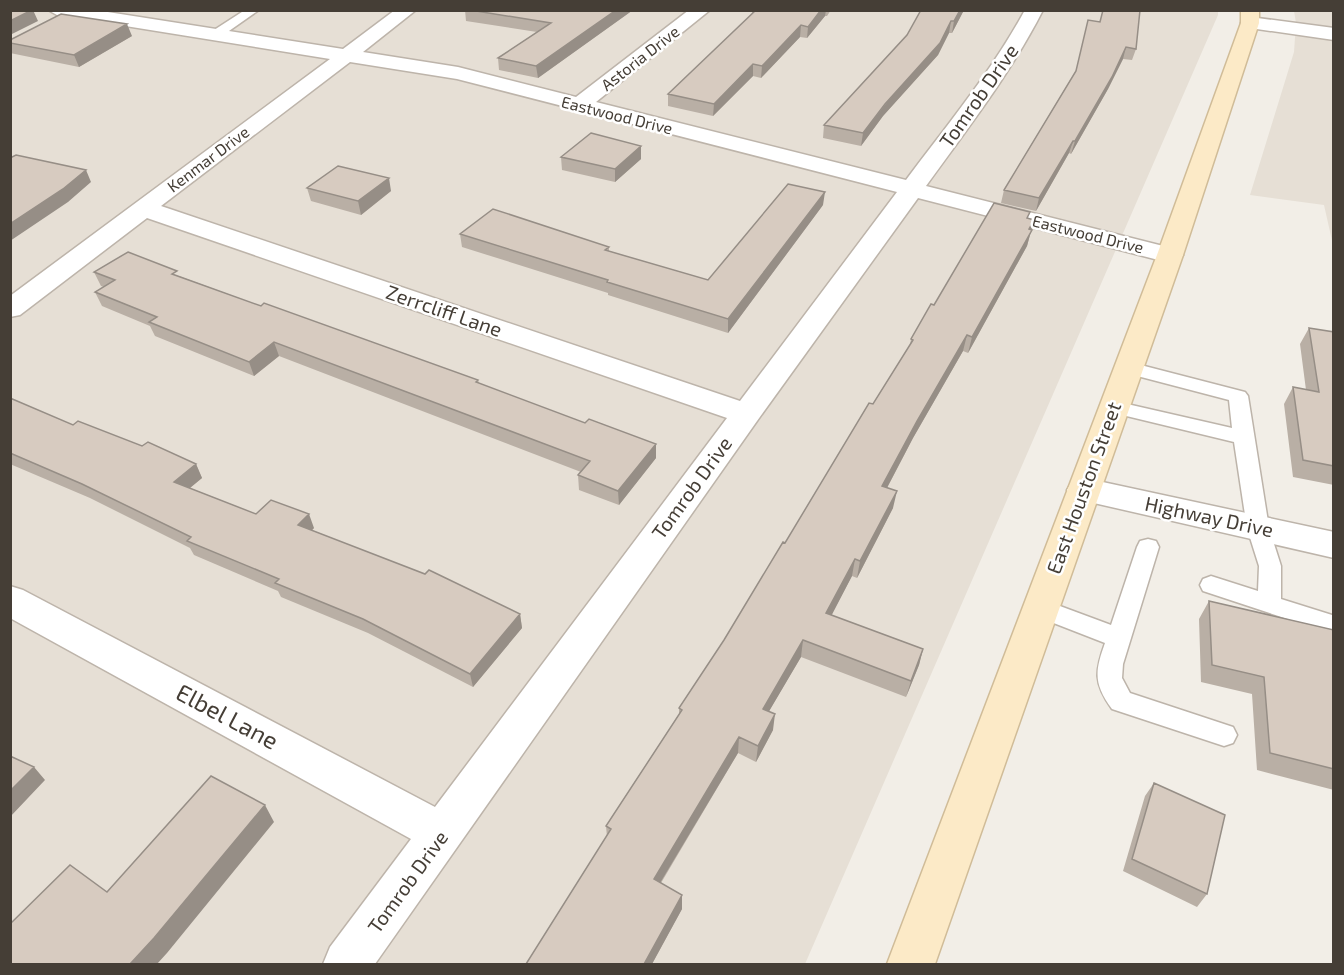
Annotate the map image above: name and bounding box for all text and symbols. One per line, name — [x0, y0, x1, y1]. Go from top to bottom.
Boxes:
street label: Astoria Drive — [597, 21, 683, 94]
street label: Tomrob Drive — [934, 39, 1023, 152]
street label: Eastwood Drive — [560, 92, 675, 138]
street label: Kenmar Drive — [163, 122, 252, 196]
street label: Eastwood Drive — [1031, 211, 1146, 257]
street label: Zerrcliff Lane — [383, 279, 505, 341]
street label: East Houston Street — [1041, 398, 1125, 577]
street label: Tomrob Drive — [646, 432, 736, 543]
street label: Highway Drive — [1143, 491, 1276, 541]
street label: Elbel Lane — [172, 677, 284, 755]
street label: Tomrob Drive — [362, 826, 452, 937]

